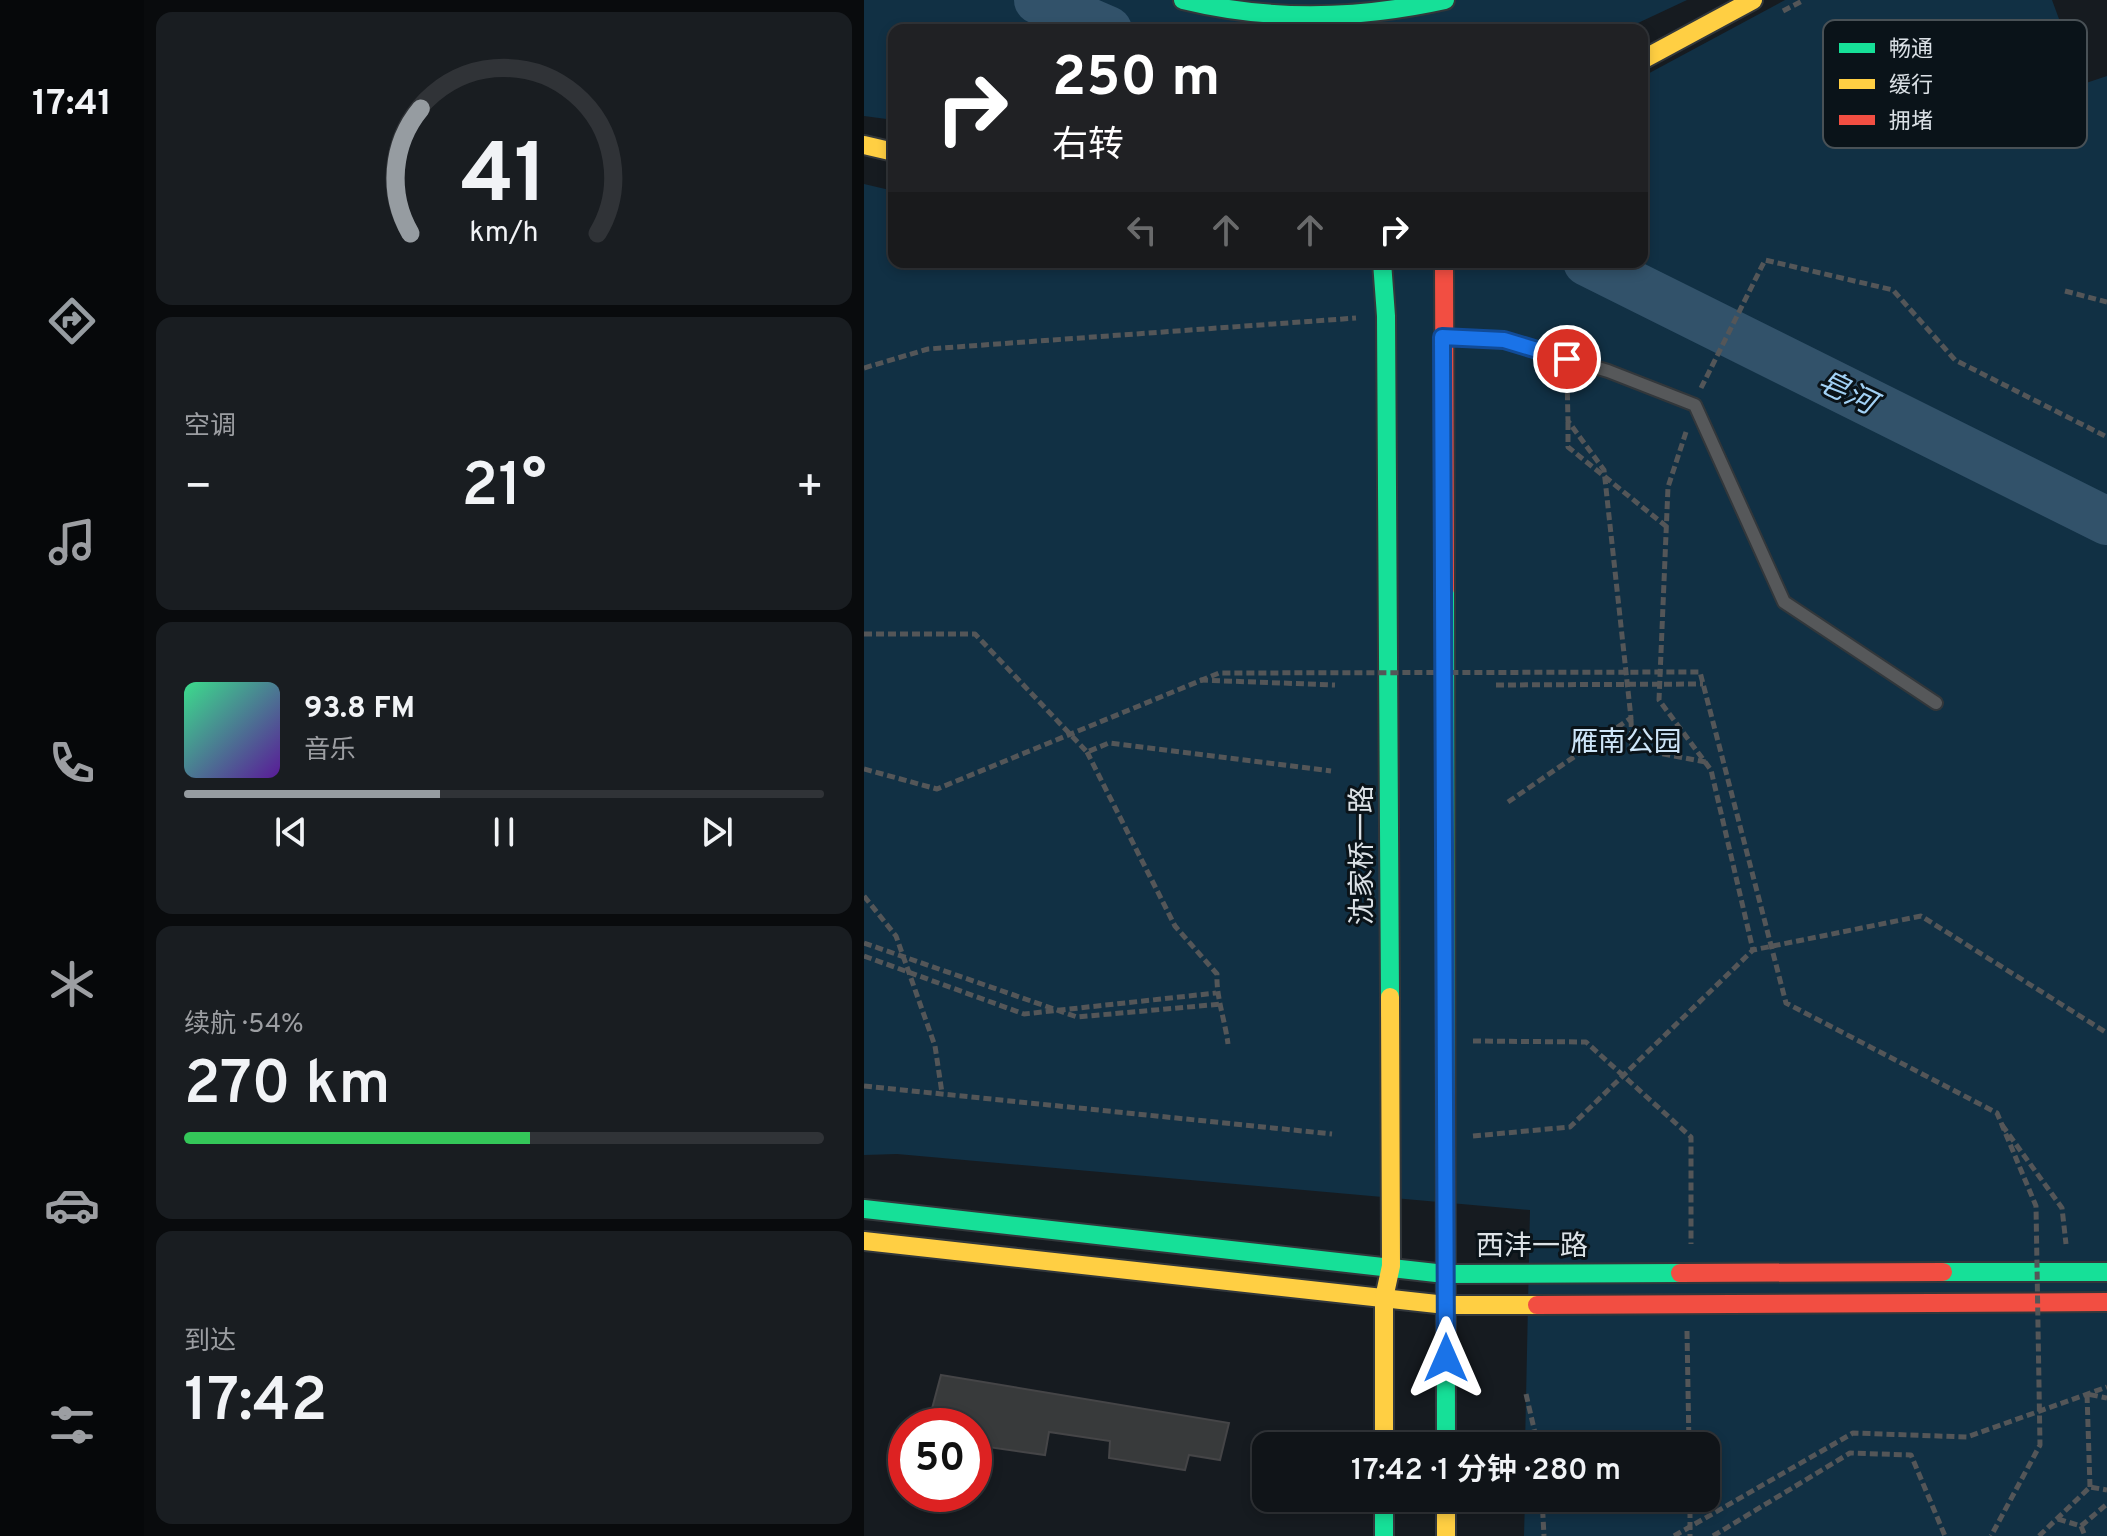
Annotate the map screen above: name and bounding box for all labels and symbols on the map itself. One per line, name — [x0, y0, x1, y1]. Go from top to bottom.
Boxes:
legend — [1823, 20, 2087, 148]
text: 畅通 — [1889, 37, 1933, 64]
text: 缓行 — [1889, 73, 1933, 100]
text: 拥堵 — [1889, 109, 1933, 136]
pin — [1533, 325, 1601, 393]
water label: 皂河 — [1811, 364, 1885, 426]
park label: 雁南公园 — [1570, 726, 1682, 762]
street label: 沈家桥一路 — [1346, 785, 1382, 925]
street label: 西沣一路 — [1476, 1230, 1588, 1266]
position arrow — [1404, 1316, 1488, 1400]
speed limit sign: 50 — [888, 1408, 992, 1512]

